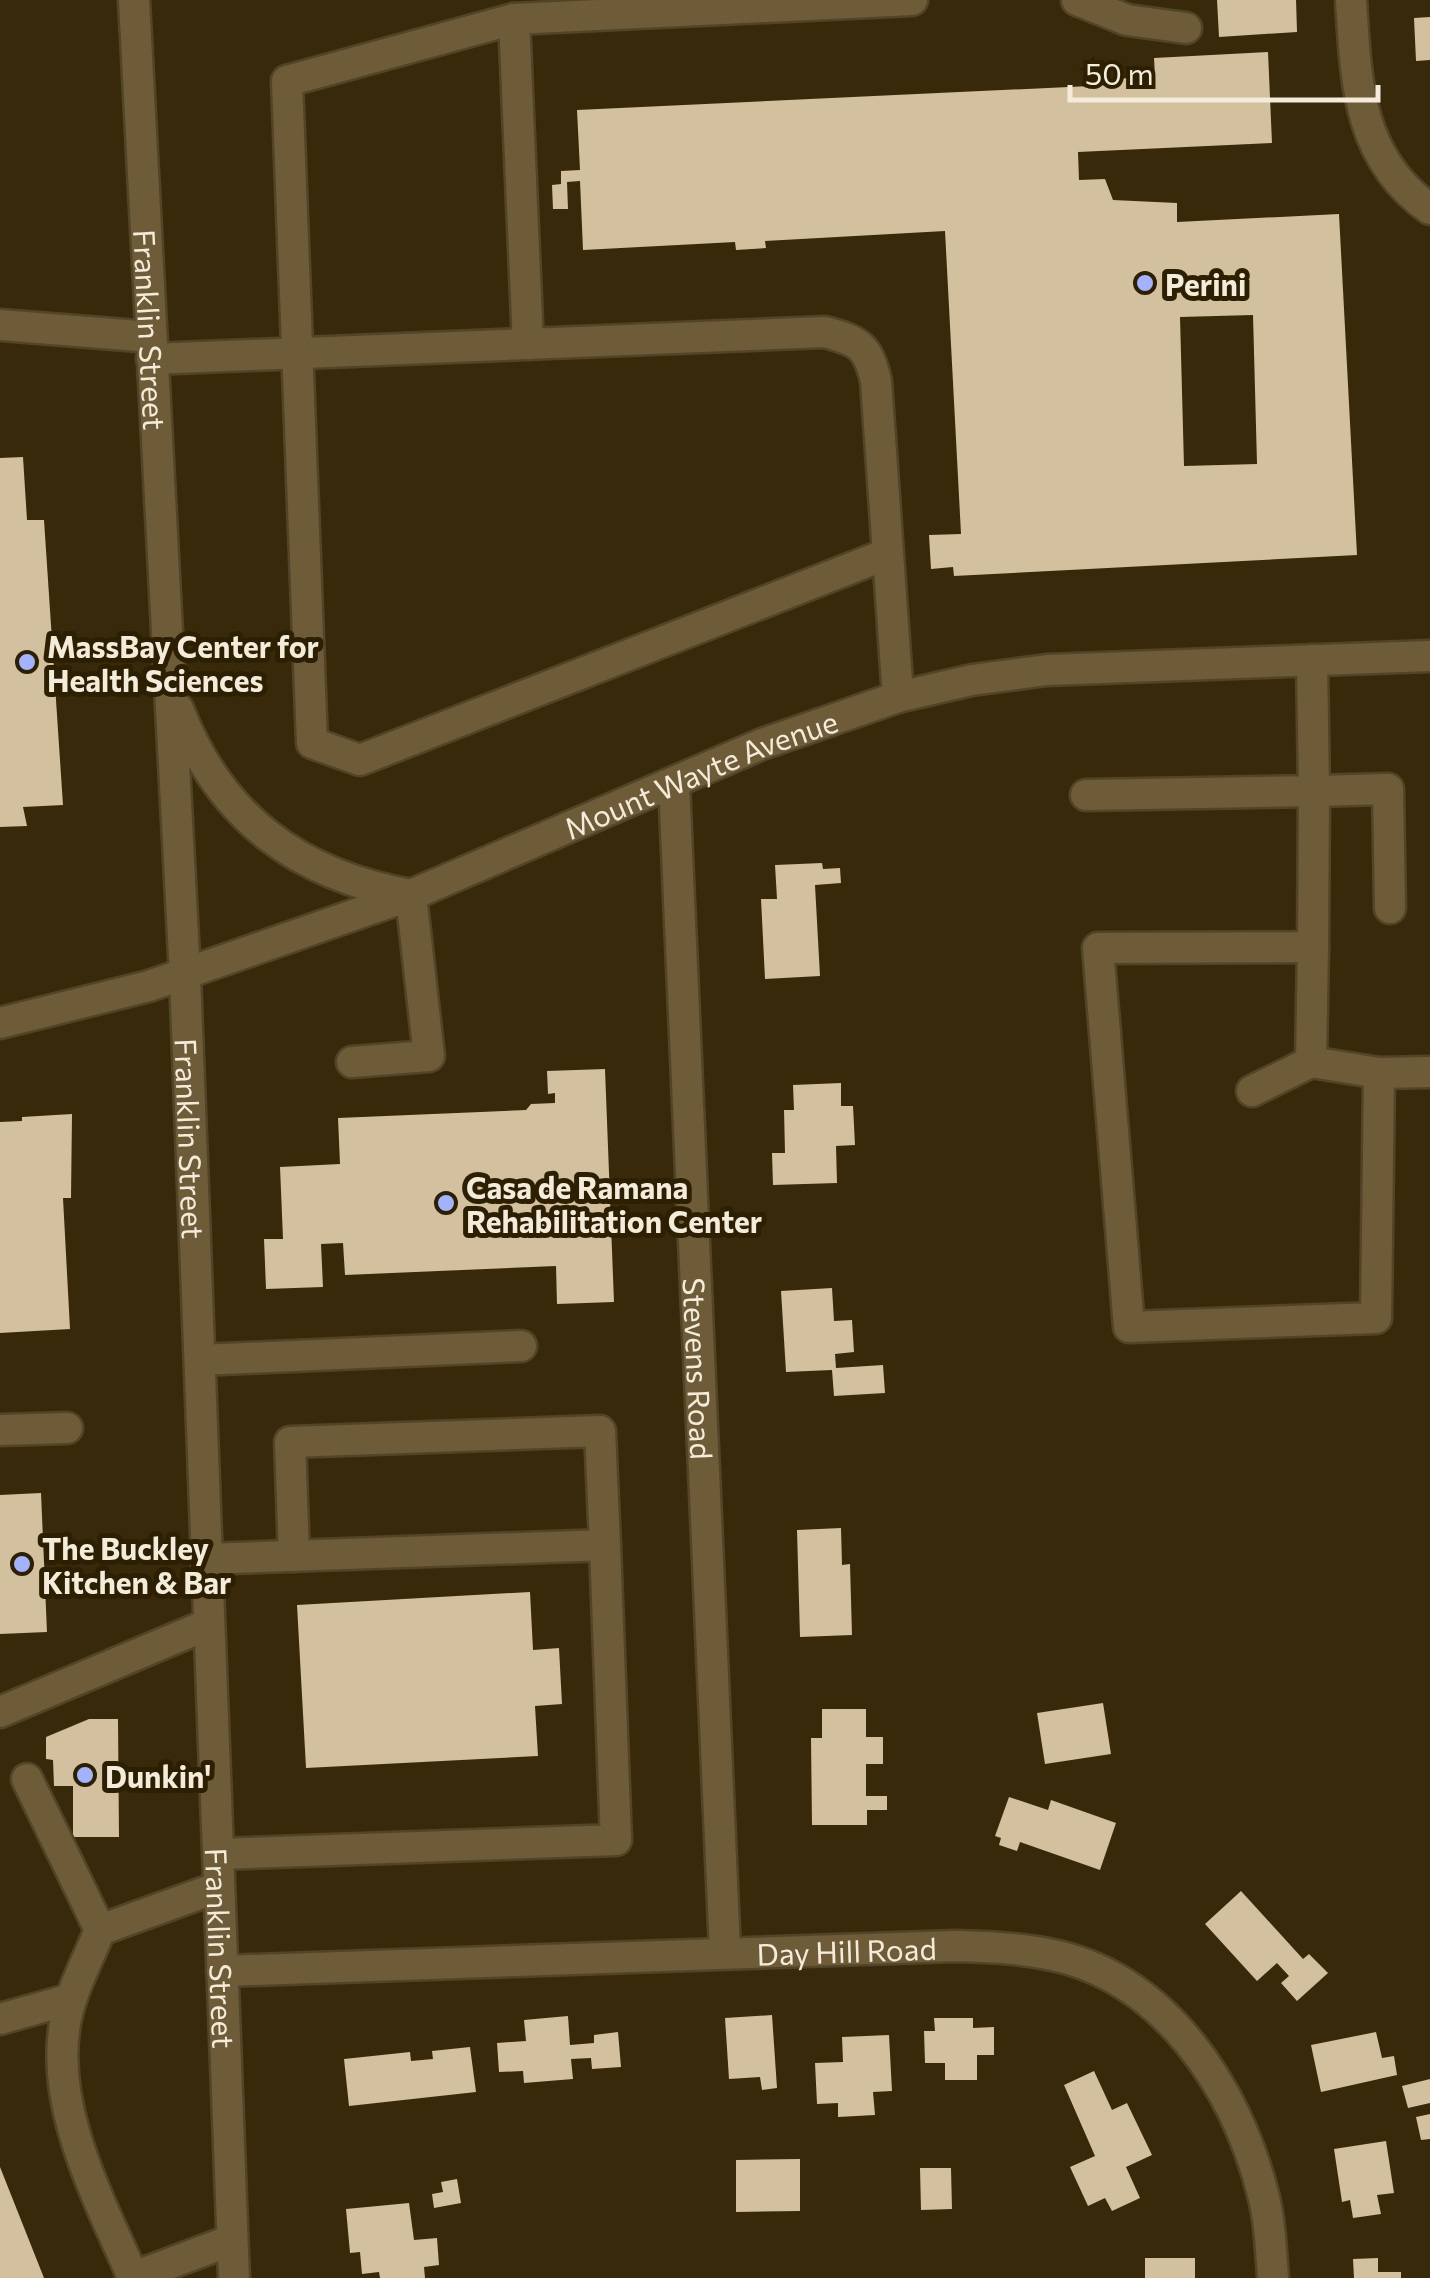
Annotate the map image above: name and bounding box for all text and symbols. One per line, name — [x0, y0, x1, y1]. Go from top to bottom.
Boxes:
scale bar — [1070, 40, 1378, 102]
text: 50 m — [1085, 54, 1154, 91]
street label: Franklin Street — [128, 228, 175, 431]
place label: Perini — [1165, 265, 1246, 302]
marker: Perini — [1134, 272, 1156, 294]
place label: MassBay Center for Health Sciences — [47, 627, 319, 698]
marker: MassBay Center for Health Sciences — [16, 651, 38, 673]
street label: Mount Wayte Avenue — [558, 701, 842, 846]
street label: Franklin Street — [169, 1038, 213, 1240]
place label: Casa de Ramana Rehabilitation Center — [466, 1168, 762, 1239]
marker: Casa de Ramana Rehabilitation Center — [435, 1192, 457, 1214]
street label: Stevens Road — [677, 1277, 722, 1460]
place label: The Buckley Kitchen & Bar — [42, 1529, 231, 1600]
marker: The Buckley Kitchen & Bar — [11, 1553, 33, 1575]
place label: Dunkin' — [105, 1757, 211, 1794]
marker: Dunkin' — [74, 1764, 96, 1786]
street label: Franklin Street — [199, 1847, 244, 2049]
street label: Day Hill Road — [756, 1928, 937, 1971]

